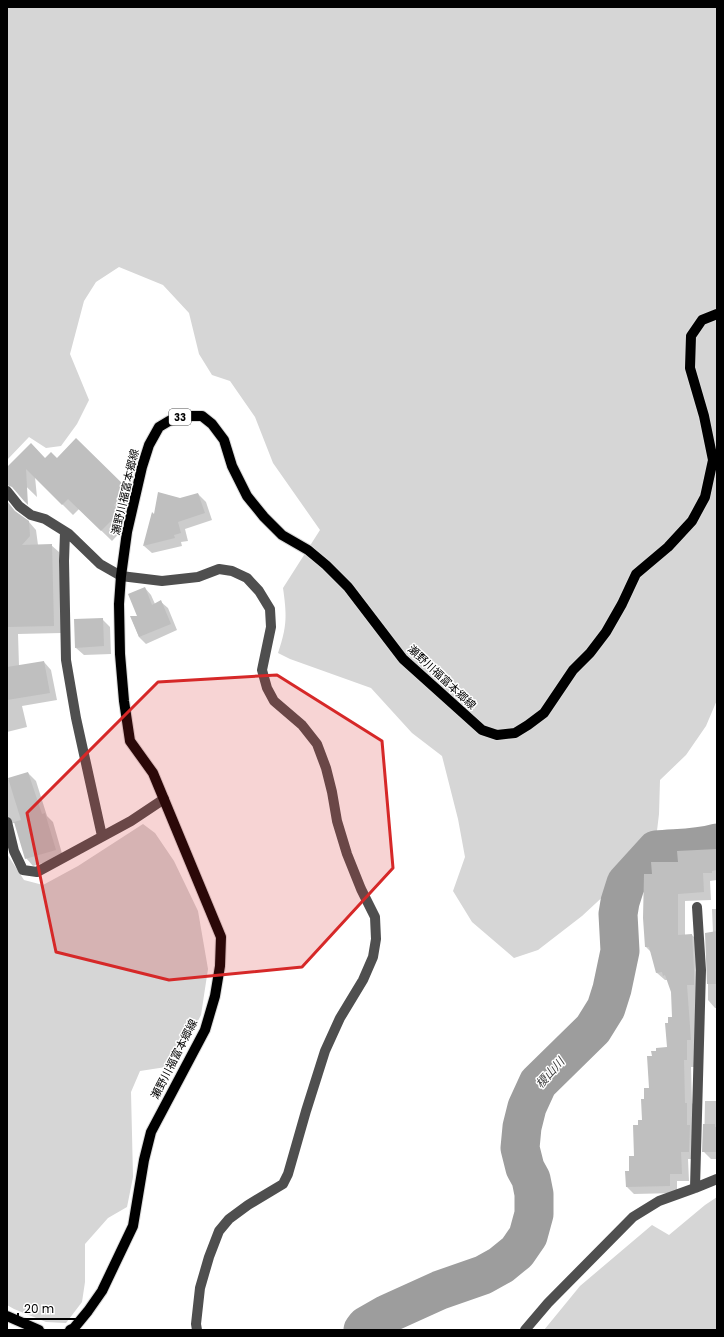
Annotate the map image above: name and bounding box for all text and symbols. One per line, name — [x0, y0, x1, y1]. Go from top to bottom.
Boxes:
road number: 33 — [169, 409, 191, 425]
street label: 瀬野川福富本郷線 — [107, 447, 143, 537]
street label: 瀬野川福富本郷線 — [404, 641, 480, 713]
street label: 瀬野川福富本郷線 — [147, 1016, 201, 1102]
water label: 榎山川 — [531, 1052, 569, 1092]
scale bar — [18, 1295, 83, 1321]
text: 20 m — [24, 1300, 54, 1317]

